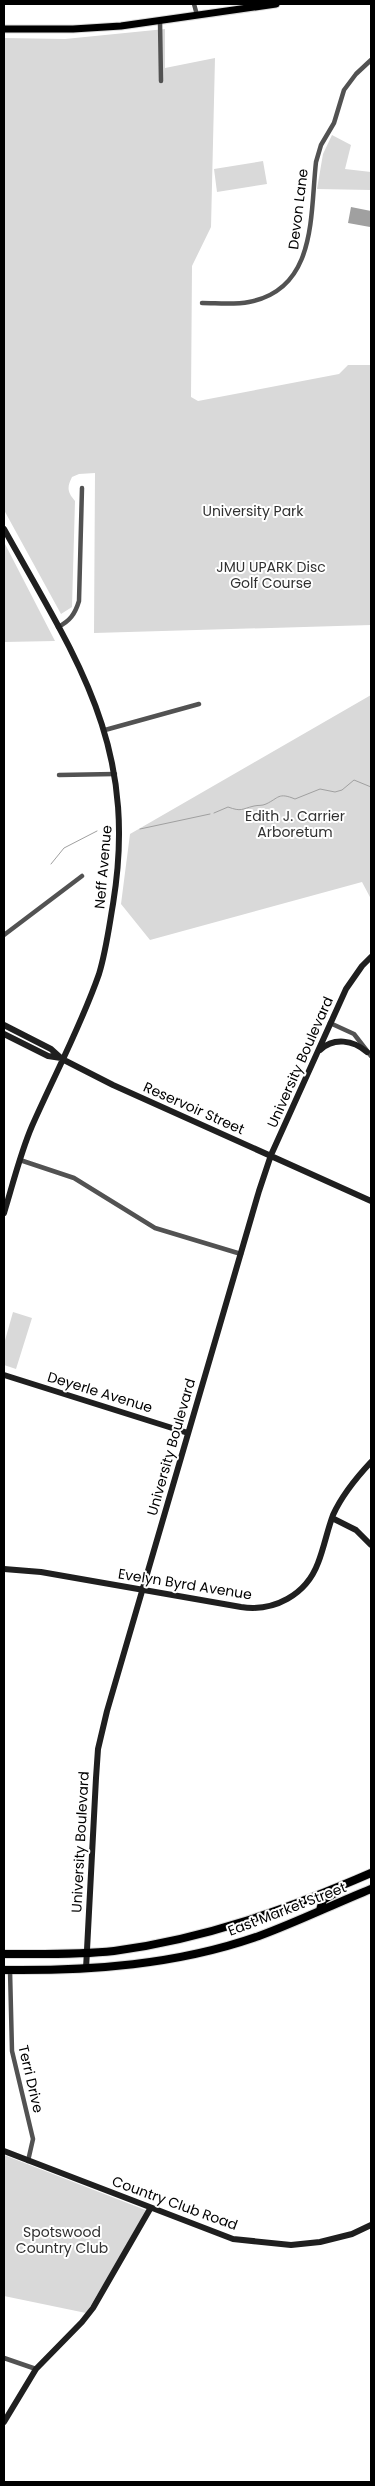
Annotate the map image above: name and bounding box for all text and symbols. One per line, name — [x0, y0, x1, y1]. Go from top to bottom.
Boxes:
street label: Devon Lane — [283, 167, 313, 251]
park label: University Park — [202, 501, 304, 521]
park label: JMU UPARK Disc Golf Course — [216, 557, 326, 593]
park label: Edith J. Carrier Arboretum — [245, 806, 345, 842]
street label: Neff Avenue — [89, 824, 117, 910]
street label: University Boulevard — [262, 993, 338, 1131]
street label: Reservoir Street — [140, 1077, 248, 1139]
street label: Deyerle Avenue — [45, 1367, 155, 1418]
street label: University Boulevard — [142, 1376, 200, 1518]
street label: Evelyn Byrd Avenue — [117, 1564, 254, 1605]
street label: University Boulevard — [66, 1771, 94, 1913]
street label: East Market Street — [225, 1877, 349, 1941]
street label: Terri Drive — [13, 2043, 49, 2115]
street label: Country Club Road — [109, 2171, 241, 2235]
park label: Spotswood Country Club — [16, 2222, 108, 2258]

